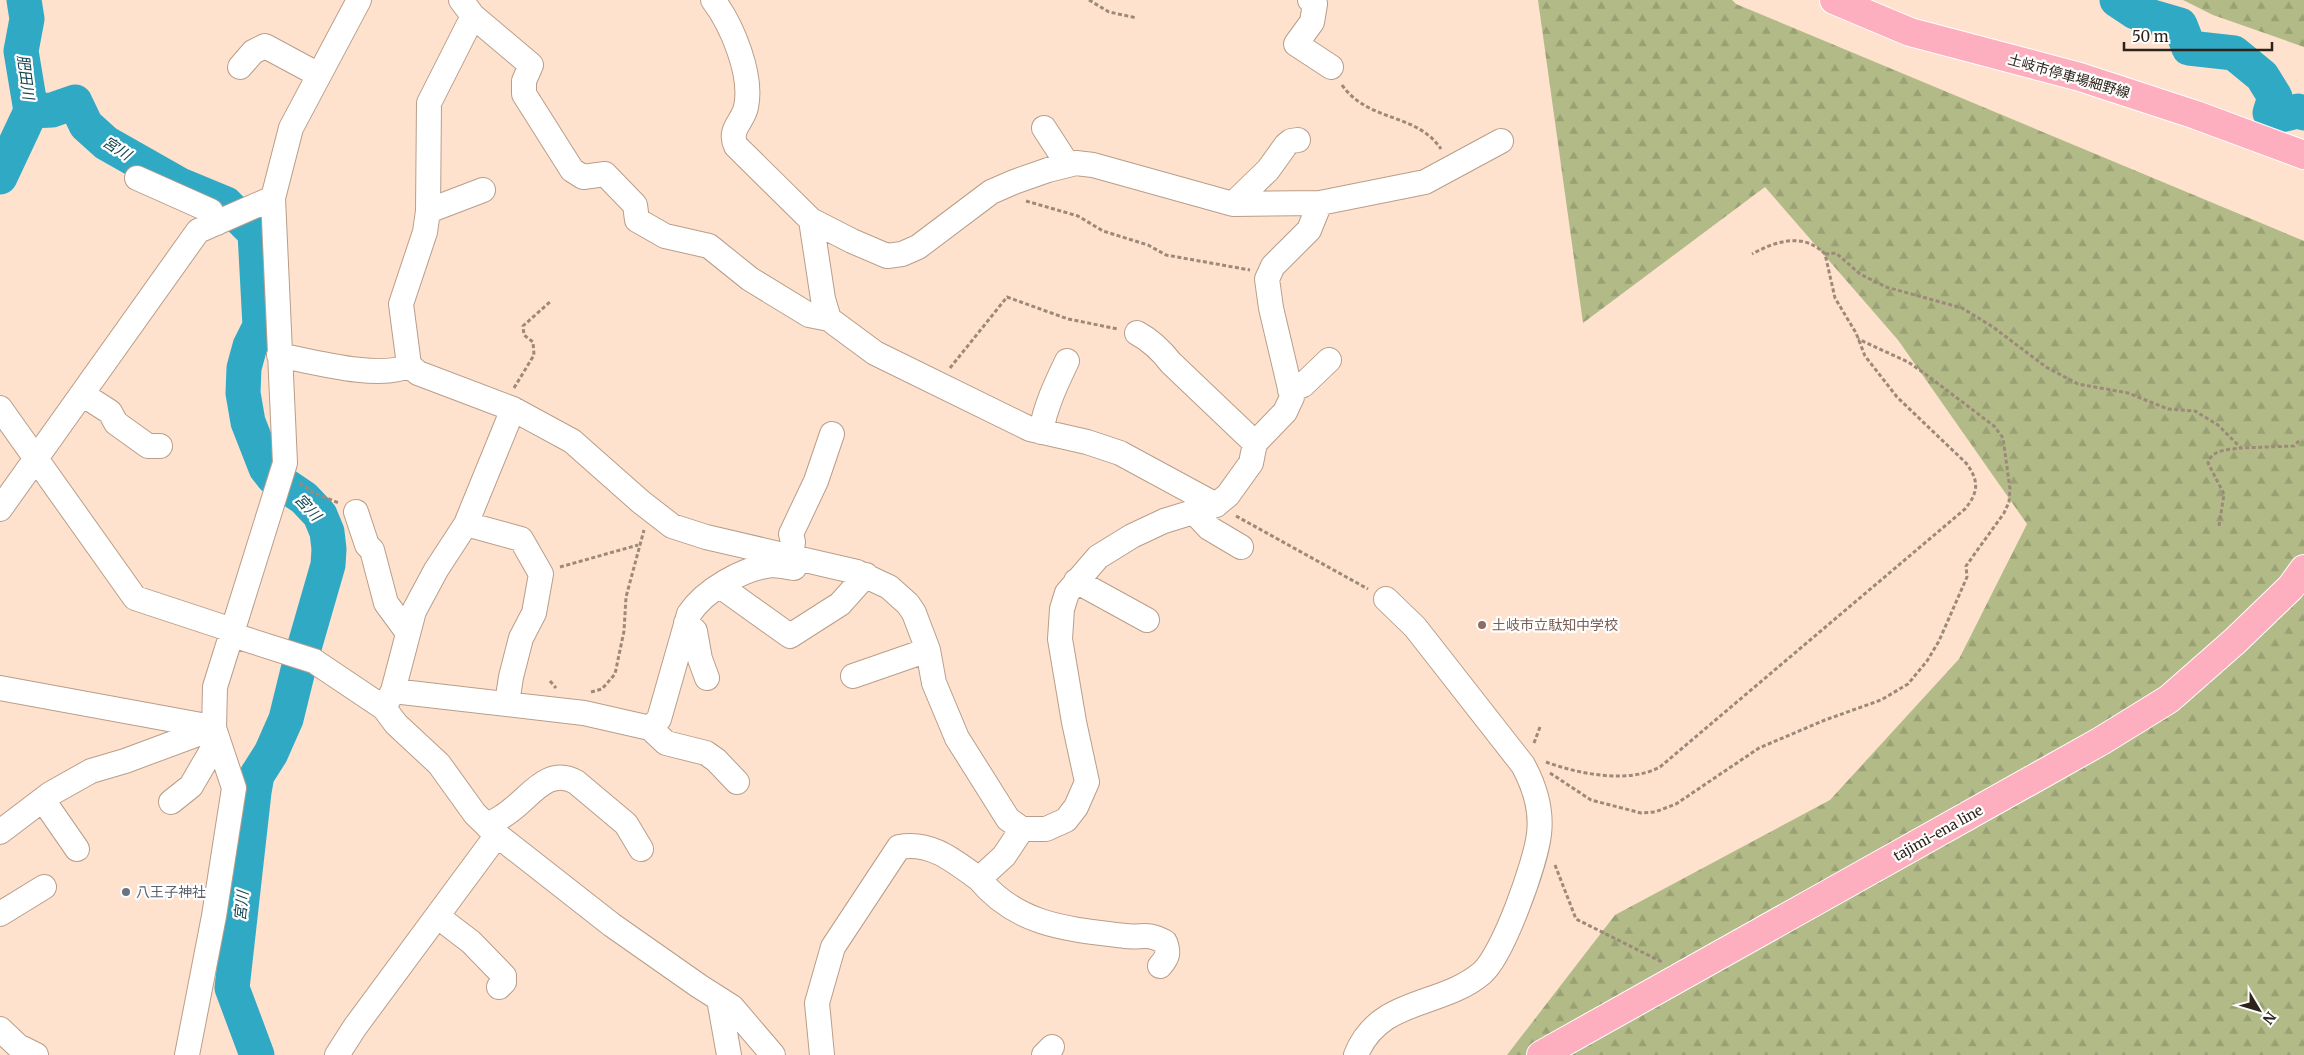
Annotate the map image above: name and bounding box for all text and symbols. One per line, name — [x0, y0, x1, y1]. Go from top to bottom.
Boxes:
scale bar — [2124, 20, 2272, 52]
text: 50 m — [2132, 27, 2169, 46]
street label: 土岐市停車場細野線 — [2006, 50, 2132, 102]
water label: 肥田川 — [13, 53, 39, 103]
water label: 宮川 — [99, 132, 136, 165]
water label: 宮川 — [291, 490, 327, 526]
place label: 土岐市立駄知中学校 — [1492, 616, 1618, 634]
marker: 土岐市立駄知中学校 — [1476, 619, 1488, 631]
street label: tajimi-ena line — [1890, 801, 1986, 865]
place label: 八王子神社 — [136, 883, 206, 901]
marker: 八王子神社 — [120, 886, 132, 898]
water label: 宮川 — [230, 888, 252, 922]
north arrow — [2234, 985, 2284, 1035]
text: N — [2259, 1008, 2280, 1028]

